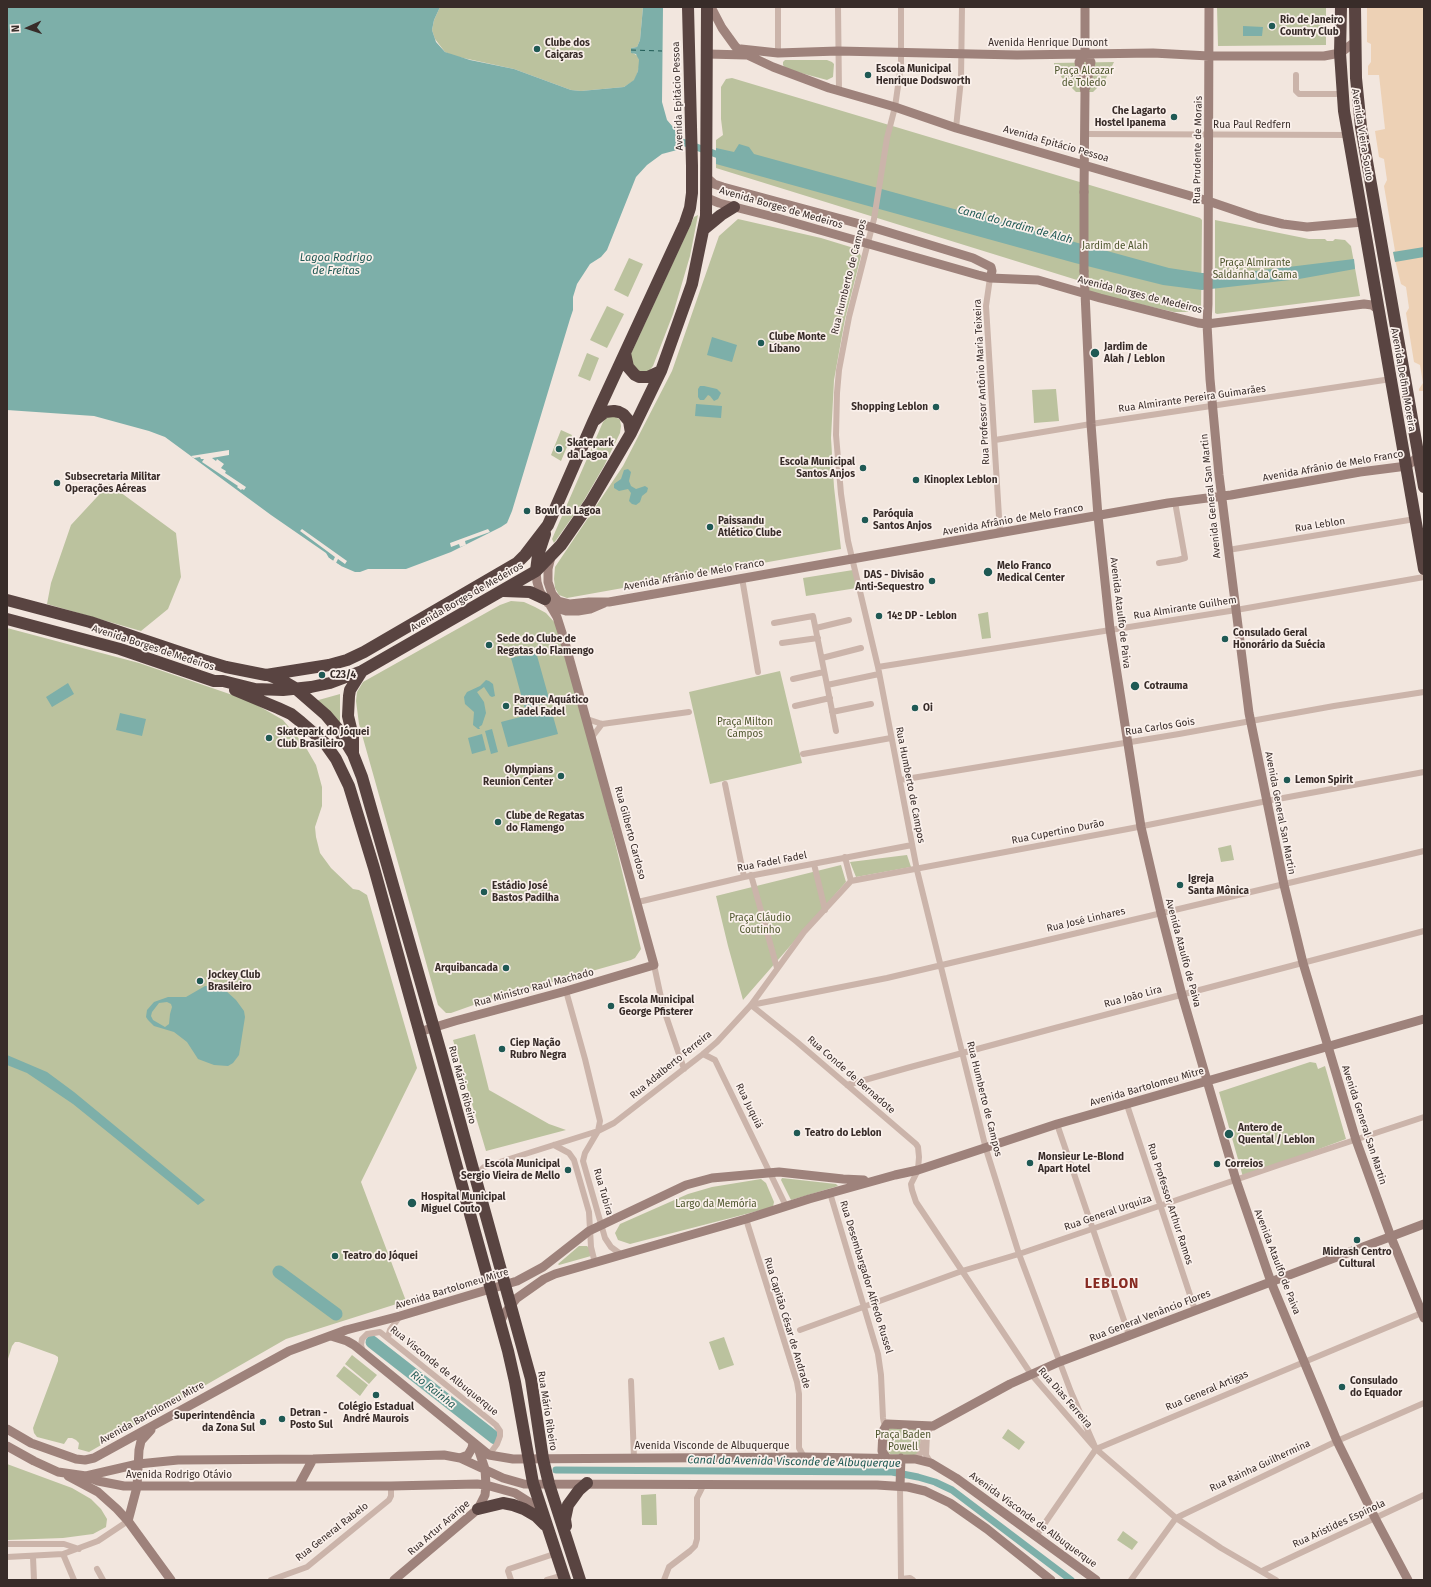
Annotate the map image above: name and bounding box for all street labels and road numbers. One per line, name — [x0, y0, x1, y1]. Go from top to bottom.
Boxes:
street label: Avenida Henrique Dumont — [988, 37, 1108, 49]
street label: Avenida Epitácio Pessoa — [670, 41, 686, 151]
street label: Avenida Vieira Souto — [1349, 88, 1375, 182]
street label: Rua Prudente de Morais — [1191, 96, 1205, 204]
street label: Rua Paul Redfern — [1213, 119, 1291, 131]
street label: Avenida Epitácio Pessoa — [1002, 123, 1110, 165]
street label: Avenida Borges de Medeiros — [718, 185, 844, 231]
street label: Rua Humberto de Campos — [829, 218, 869, 336]
street label: Avenida Borges de Medeiros — [1077, 274, 1203, 316]
street label: Rua Professor Antônio Maria Teixeira — [972, 299, 992, 465]
street label: Avenida Delfim Moreira — [1388, 327, 1418, 433]
street label: Rua Almirante Pereira Guimarães — [1117, 383, 1267, 415]
street label: Avenida General San Martin — [1198, 433, 1224, 559]
street label: Avenida Afrânio de Melo Franco — [1262, 448, 1404, 484]
street label: Avenida Afrânio de Melo Franco — [942, 502, 1084, 538]
street label: Rua Leblon — [1294, 515, 1346, 535]
street label: Avenida Afrânio de Melo Franco — [623, 557, 765, 593]
street label: Avenida Ataulfo de Paiva — [1107, 557, 1133, 669]
street label: Avenida Borges de Medeiros — [409, 560, 525, 634]
street label: Rua Almirante Guilhem — [1133, 594, 1237, 622]
street label: Avenida Borges de Medeiros — [90, 623, 216, 673]
street label: Rua Carlos Gois — [1124, 716, 1196, 738]
street label: Rua Humberto de Campos — [893, 726, 927, 844]
street label: Avenida General San Martin — [1262, 750, 1298, 876]
street label: Rua Gilberto Cardoso — [612, 785, 648, 881]
street label: Rua Cupertino Durão — [1011, 817, 1105, 847]
street label: Rua Fadel Fadel — [736, 849, 808, 875]
street label: Avenida Ataulfo de Paiva — [1163, 897, 1203, 1009]
street label: Rua José Linhares — [1046, 905, 1126, 935]
street label: Rua Ministro Raul Machado — [473, 966, 595, 1010]
street label: Rua João Lira — [1103, 984, 1163, 1010]
street label: Rua Adalberto Ferreira — [628, 1028, 714, 1102]
street label: Rua Conde de Bernadote — [805, 1034, 897, 1116]
street label: Rua Humberto de Campos — [964, 1040, 1004, 1158]
street label: Rua Mário Ribeiro — [446, 1044, 478, 1126]
street label: Avenida General San Martin — [1339, 1064, 1389, 1186]
street label: Avenida Bartolomeu Mitre — [1089, 1065, 1205, 1109]
street label: Rua Juquiá — [733, 1081, 765, 1131]
street label: Rua Professor Arthur Ramos — [1145, 1142, 1195, 1266]
street label: Rua Tubira — [591, 1167, 615, 1217]
street label: Rua General Urquiza — [1063, 1192, 1153, 1234]
street label: Rua Desembargador Alfredo Russel — [837, 1199, 895, 1355]
street label: Avenida Ataulfo de Paiva — [1251, 1208, 1303, 1316]
street label: Rua Capitão César de Andrade — [761, 1256, 813, 1390]
street label: Avenida Bartolomeu Mitre — [394, 1266, 510, 1312]
street label: Rua General Venâncio Flores — [1088, 1287, 1212, 1345]
street label: Rua Visconde de Albuquerque — [387, 1324, 501, 1418]
street label: Rua Dias Ferreira — [1035, 1365, 1095, 1431]
street label: Rua General Artigas — [1164, 1368, 1250, 1414]
street label: Rua Mário Ribeiro — [535, 1370, 559, 1452]
street label: Avenida Bartolomeu Mitre — [98, 1379, 206, 1447]
street label: Rua Rainha Guilhermina — [1208, 1437, 1312, 1495]
street label: Avenida Visconde de Albuquerque — [635, 1440, 789, 1452]
street label: Avenida Rodrigo Otávio — [126, 1469, 232, 1481]
street label: Avenida Visconde de Albuquerque — [967, 1470, 1099, 1570]
street label: Rua Aristides Espínola — [1291, 1497, 1387, 1551]
street label: Rua Artur Araripe — [406, 1498, 472, 1558]
street label: Rua General Rabelo — [293, 1500, 371, 1564]

